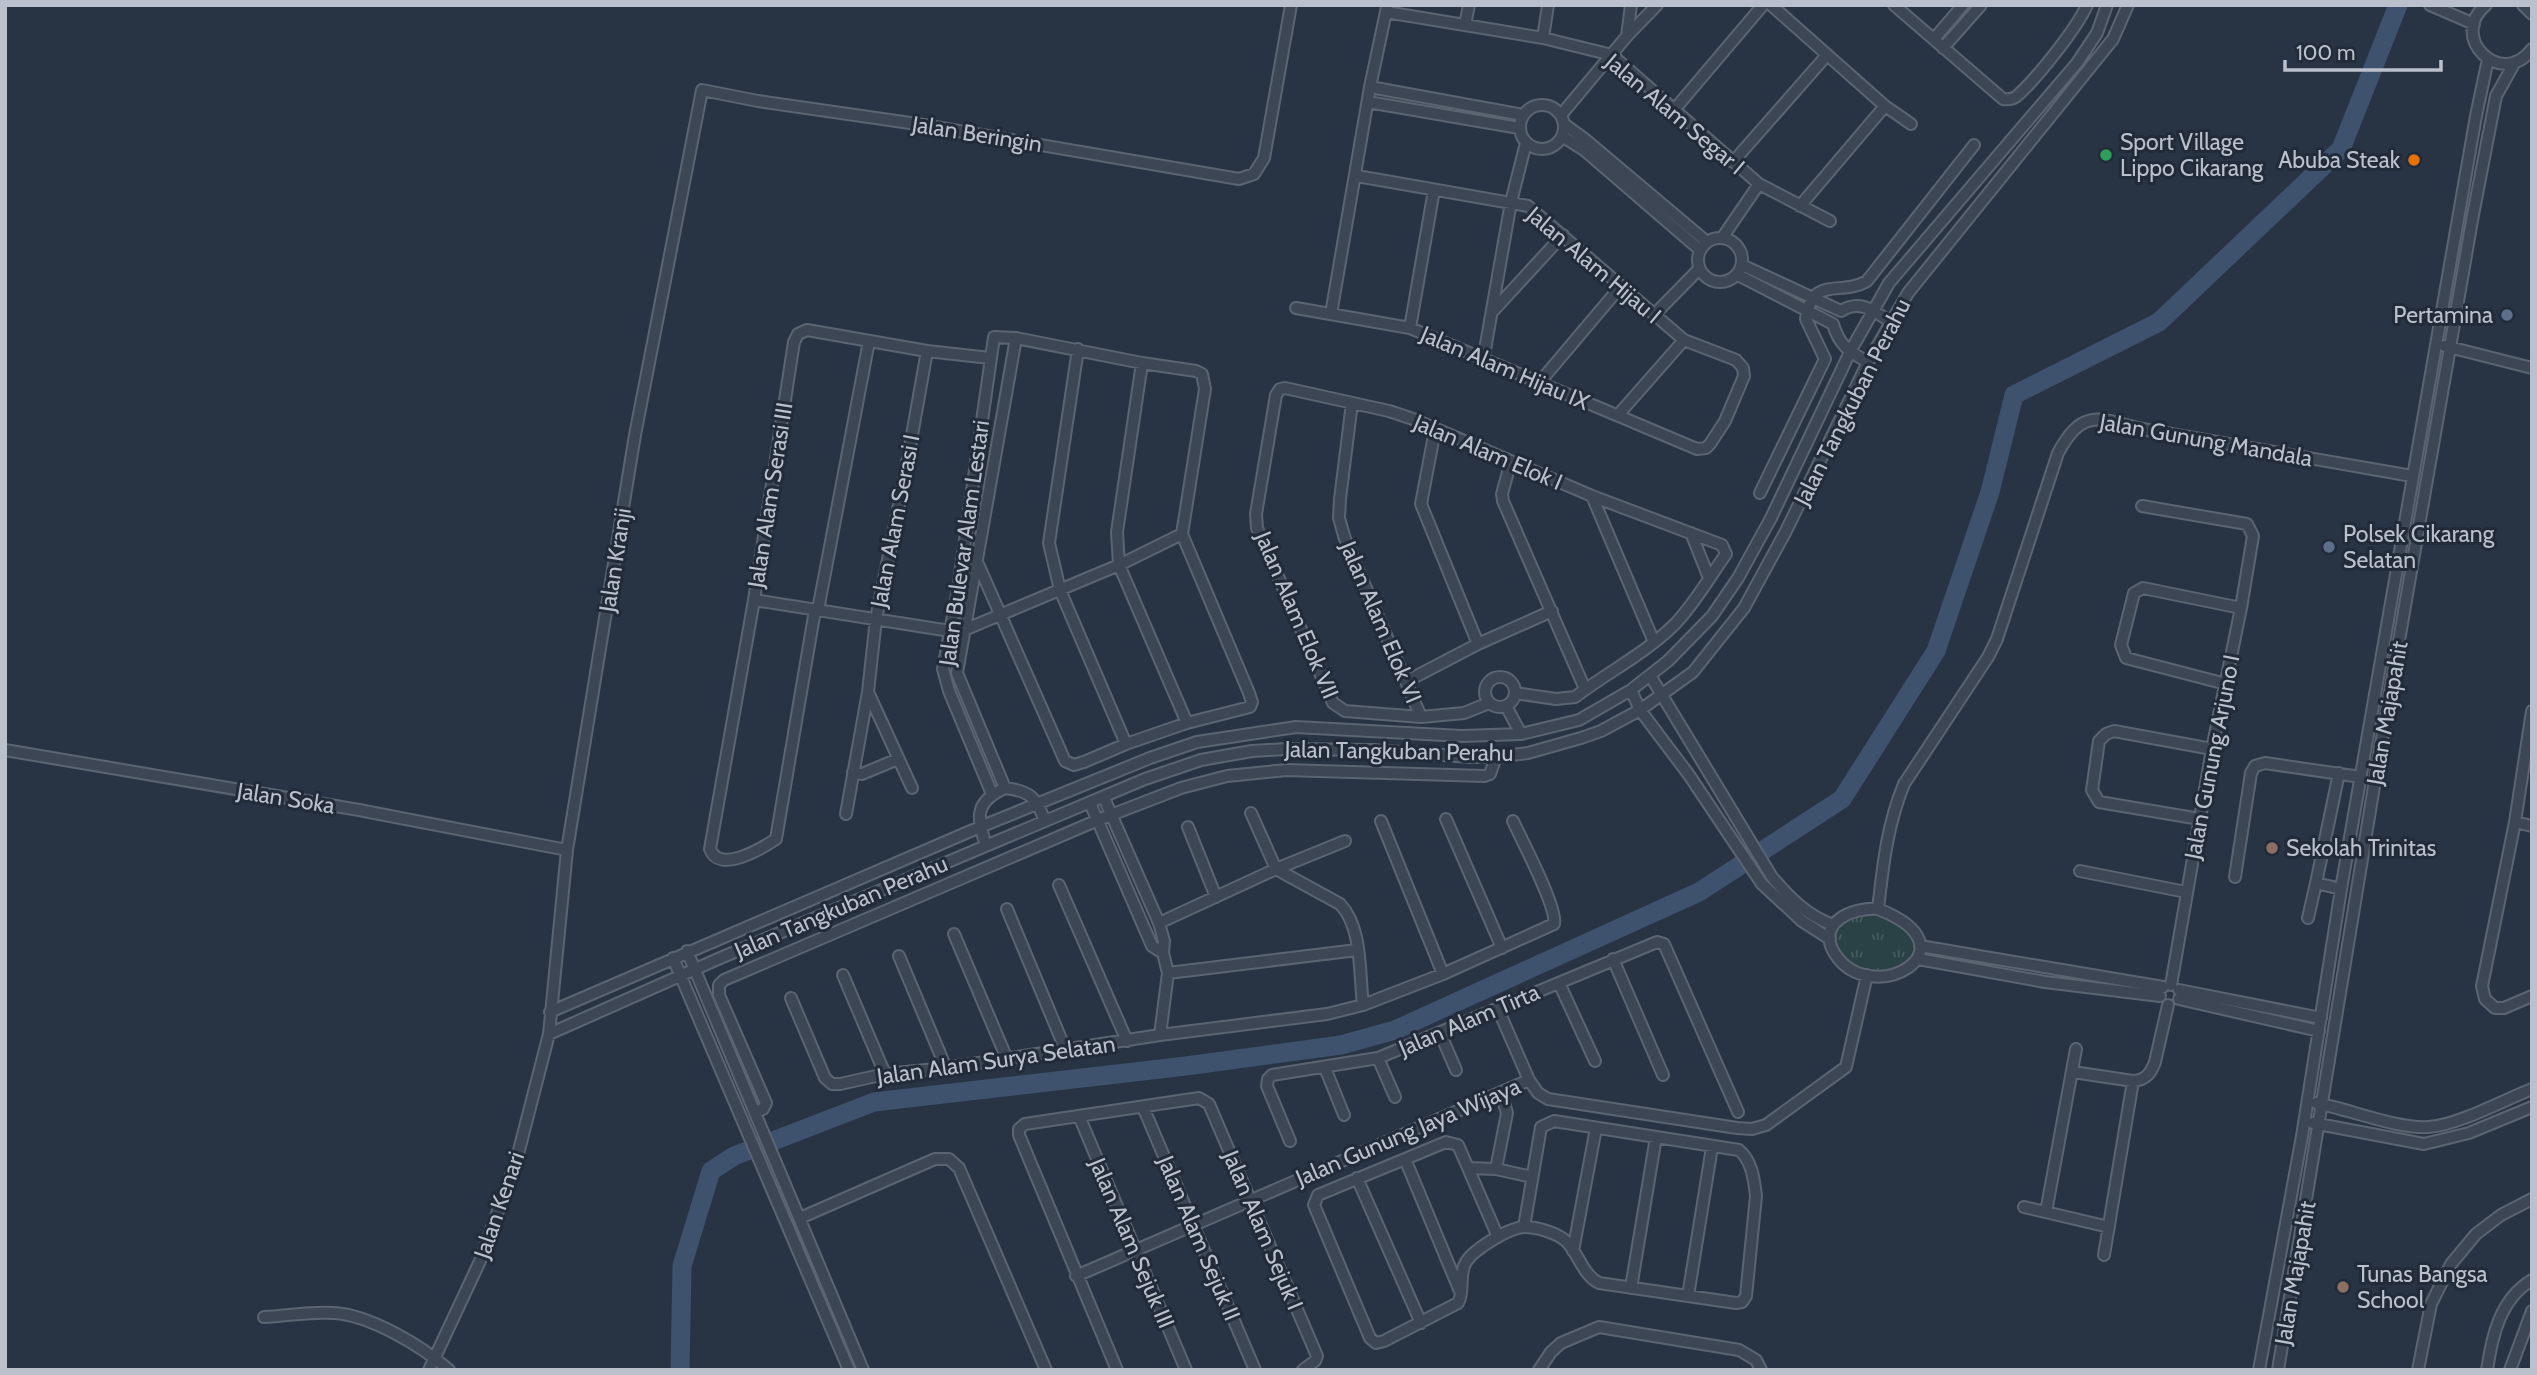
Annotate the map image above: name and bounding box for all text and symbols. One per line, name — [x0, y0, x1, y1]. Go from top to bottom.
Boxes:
scale bar — [2285, 28, 2441, 72]
text: 100 m — [2296, 40, 2355, 65]
street label: Jalan Alam Segar I — [1599, 47, 1750, 180]
street label: Jalan Beringin — [909, 110, 1044, 158]
place label: Sport Village Lippo Cikarang — [2120, 128, 2264, 182]
place label: Abuba Steak — [2278, 146, 2401, 174]
marker: Sport Village Lippo Cikarang — [2098, 147, 2114, 163]
marker: Abuba Steak — [2406, 152, 2422, 168]
street label: Jalan Alam Hijau I — [1520, 200, 1667, 329]
street label: Jalan Tangkuban Perahu — [1787, 294, 1916, 511]
place label: Pertamina — [2393, 301, 2493, 329]
marker: Pertamina — [2499, 307, 2515, 323]
street label: Jalan Alam Hijau IX — [1416, 319, 1594, 416]
street label: Jalan Alam Serasi III — [741, 400, 798, 591]
street label: Jalan Gunung Mandala — [2096, 407, 2315, 473]
street label: Jalan Alam Elok I — [1408, 408, 1567, 496]
street label: Jalan Bulevar Alam Lestari — [933, 418, 995, 669]
street label: Jalan Alam Serasi I — [864, 432, 926, 611]
street label: Jalan Kranji — [593, 506, 637, 615]
place label: Polsek Cikarang Selatan — [2343, 520, 2495, 574]
street label: Jalan Alam Elok VII — [1249, 526, 1345, 703]
street label: Jalan Alam Elok VI — [1334, 536, 1428, 707]
marker: Polsek Cikarang Selatan — [2321, 539, 2337, 555]
street label: Jalan Majapahit — [2360, 639, 2413, 788]
street label: Jalan Gunung Arjuno I — [2178, 652, 2246, 863]
street label: Jalan Tangkuban Perahu — [1283, 735, 1514, 767]
street label: Jalan Soka — [234, 776, 337, 820]
place label: Sekolah Trinitas — [2286, 834, 2436, 862]
marker: Sekolah Trinitas — [2264, 840, 2280, 856]
street label: Jalan Tangkuban Perahu — [729, 849, 952, 965]
street label: Jalan Alam Tirta — [1394, 978, 1544, 1063]
street label: Jalan Alam Surya Selatan — [874, 1029, 1117, 1091]
street label: Jalan Gunung Jaya Wijaya — [1291, 1072, 1525, 1192]
street label: Jalan Alam Sejuk I — [1216, 1145, 1309, 1314]
street label: Jalan Kenari — [467, 1148, 530, 1263]
street label: Jalan Alam Sejuk II — [1151, 1150, 1246, 1325]
street label: Jalan Alam Sejuk III — [1083, 1153, 1180, 1332]
street label: Jalan Majapahit — [2268, 1199, 2321, 1348]
place label: Tunas Bangsa School — [2357, 1260, 2488, 1314]
marker: Tunas Bangsa School — [2335, 1279, 2351, 1295]

